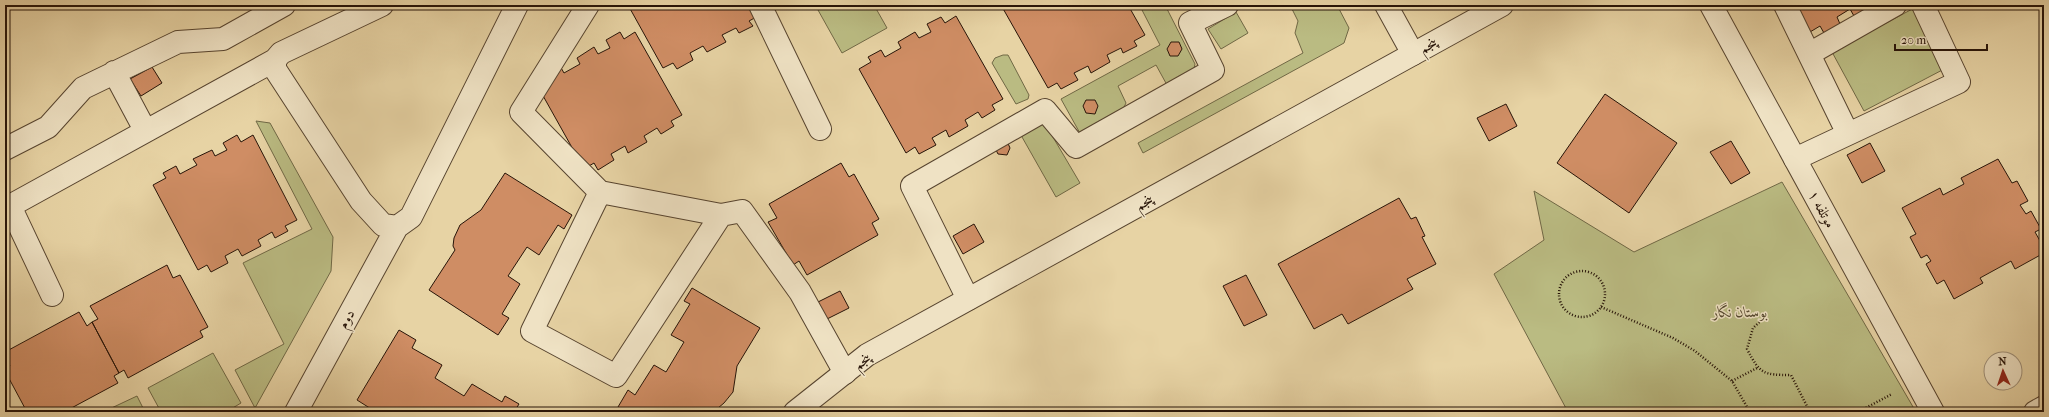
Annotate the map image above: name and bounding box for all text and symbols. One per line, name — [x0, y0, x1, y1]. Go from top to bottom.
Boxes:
scale bar — [1895, 26, 1987, 52]
street label: پنجم — [1416, 32, 1444, 62]
text: 20 m — [1901, 33, 1926, 47]
street label: موتلفه ۱ — [1804, 187, 1840, 231]
street label: پنجم — [1132, 189, 1160, 219]
park label: بوستان نگار — [1711, 302, 1768, 321]
street label: دوم — [333, 306, 362, 334]
street label: پنجم — [849, 348, 879, 378]
north arrow — [1983, 351, 2023, 391]
text: N — [1998, 355, 2008, 368]

